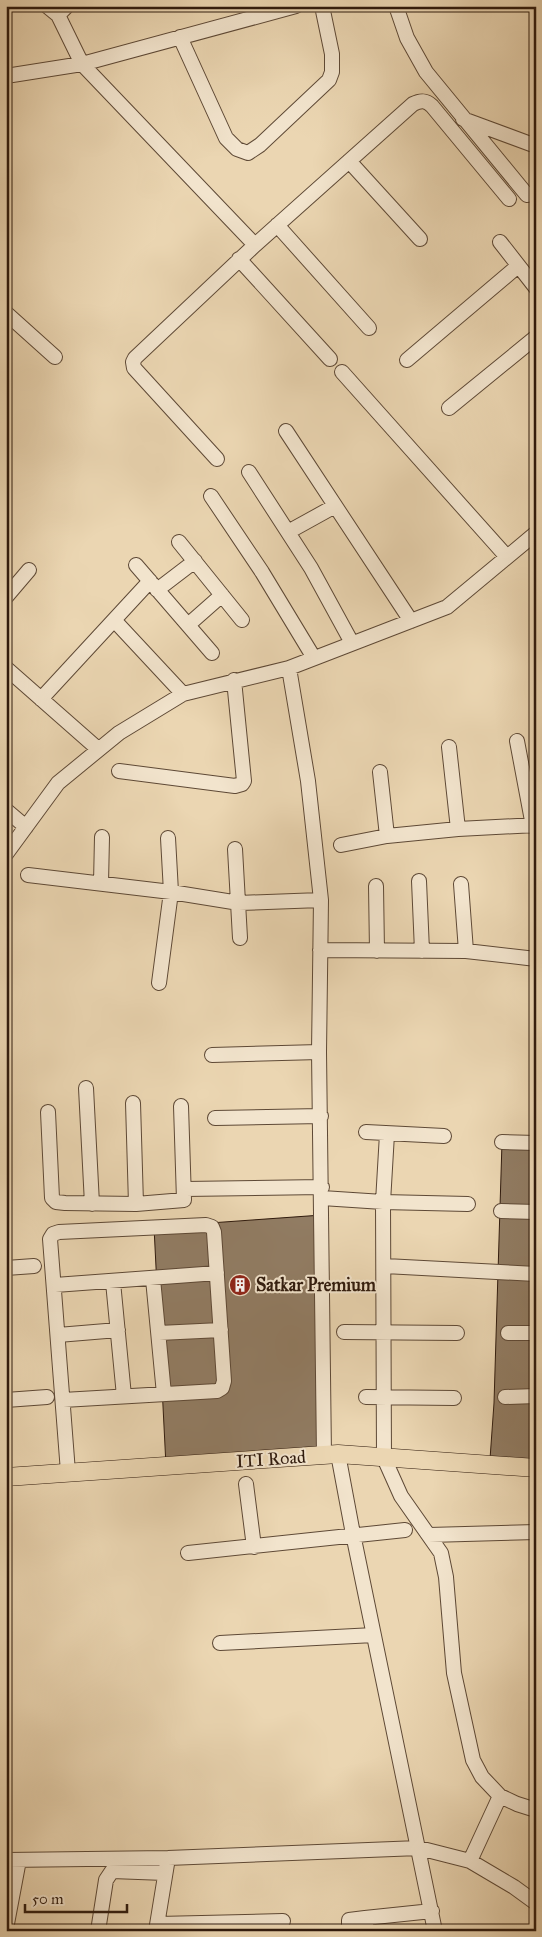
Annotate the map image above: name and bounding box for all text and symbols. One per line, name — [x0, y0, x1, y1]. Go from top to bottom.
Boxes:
building icon: Satkar Premium — [228, 1273, 252, 1297]
place label: Satkar Premium — [256, 1274, 377, 1296]
street label: ITI Road — [235, 1446, 307, 1472]
scale bar — [25, 1882, 128, 1914]
text: 50 m — [32, 1890, 64, 1908]

